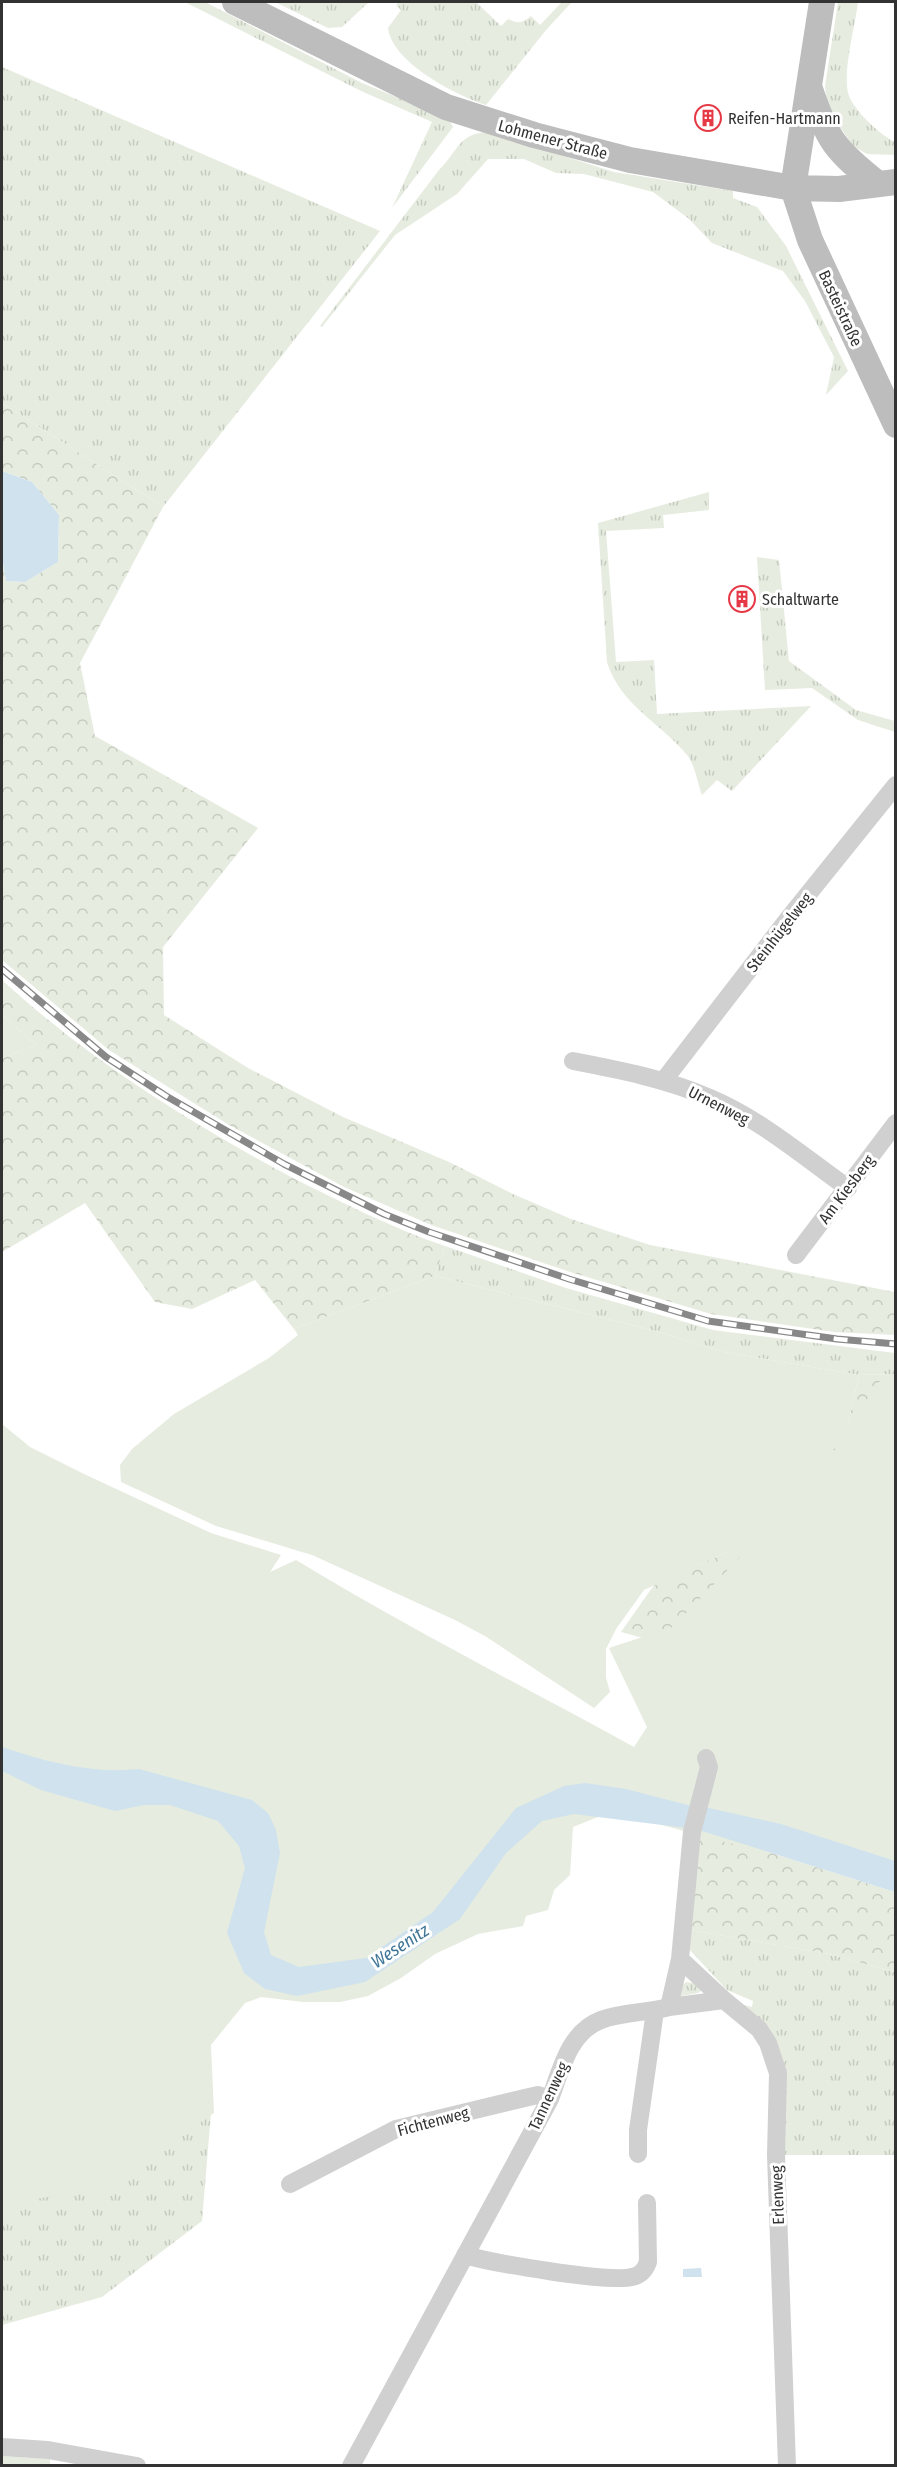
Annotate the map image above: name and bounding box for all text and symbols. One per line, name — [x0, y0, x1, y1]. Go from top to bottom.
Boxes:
building icon: Reifen-Hartmann — [693, 103, 723, 133]
place label: Reifen-Hartmann — [728, 109, 841, 128]
street label: Lohmener Straße — [496, 116, 610, 163]
street label: Basteistraße — [815, 267, 866, 349]
building icon: Schaltwarte — [727, 584, 757, 614]
place label: Schaltwarte — [762, 590, 839, 609]
street label: Steinhügelweg — [743, 889, 817, 976]
street label: Urnenweg — [685, 1082, 753, 1129]
street label: Am Kiesberg — [814, 1151, 879, 1227]
water label: Wesenitz — [367, 1919, 434, 1973]
street label: Tannenweg — [524, 2058, 573, 2134]
street label: Fichtenweg — [395, 2103, 471, 2140]
street label: Erlenweg — [767, 2165, 788, 2225]

